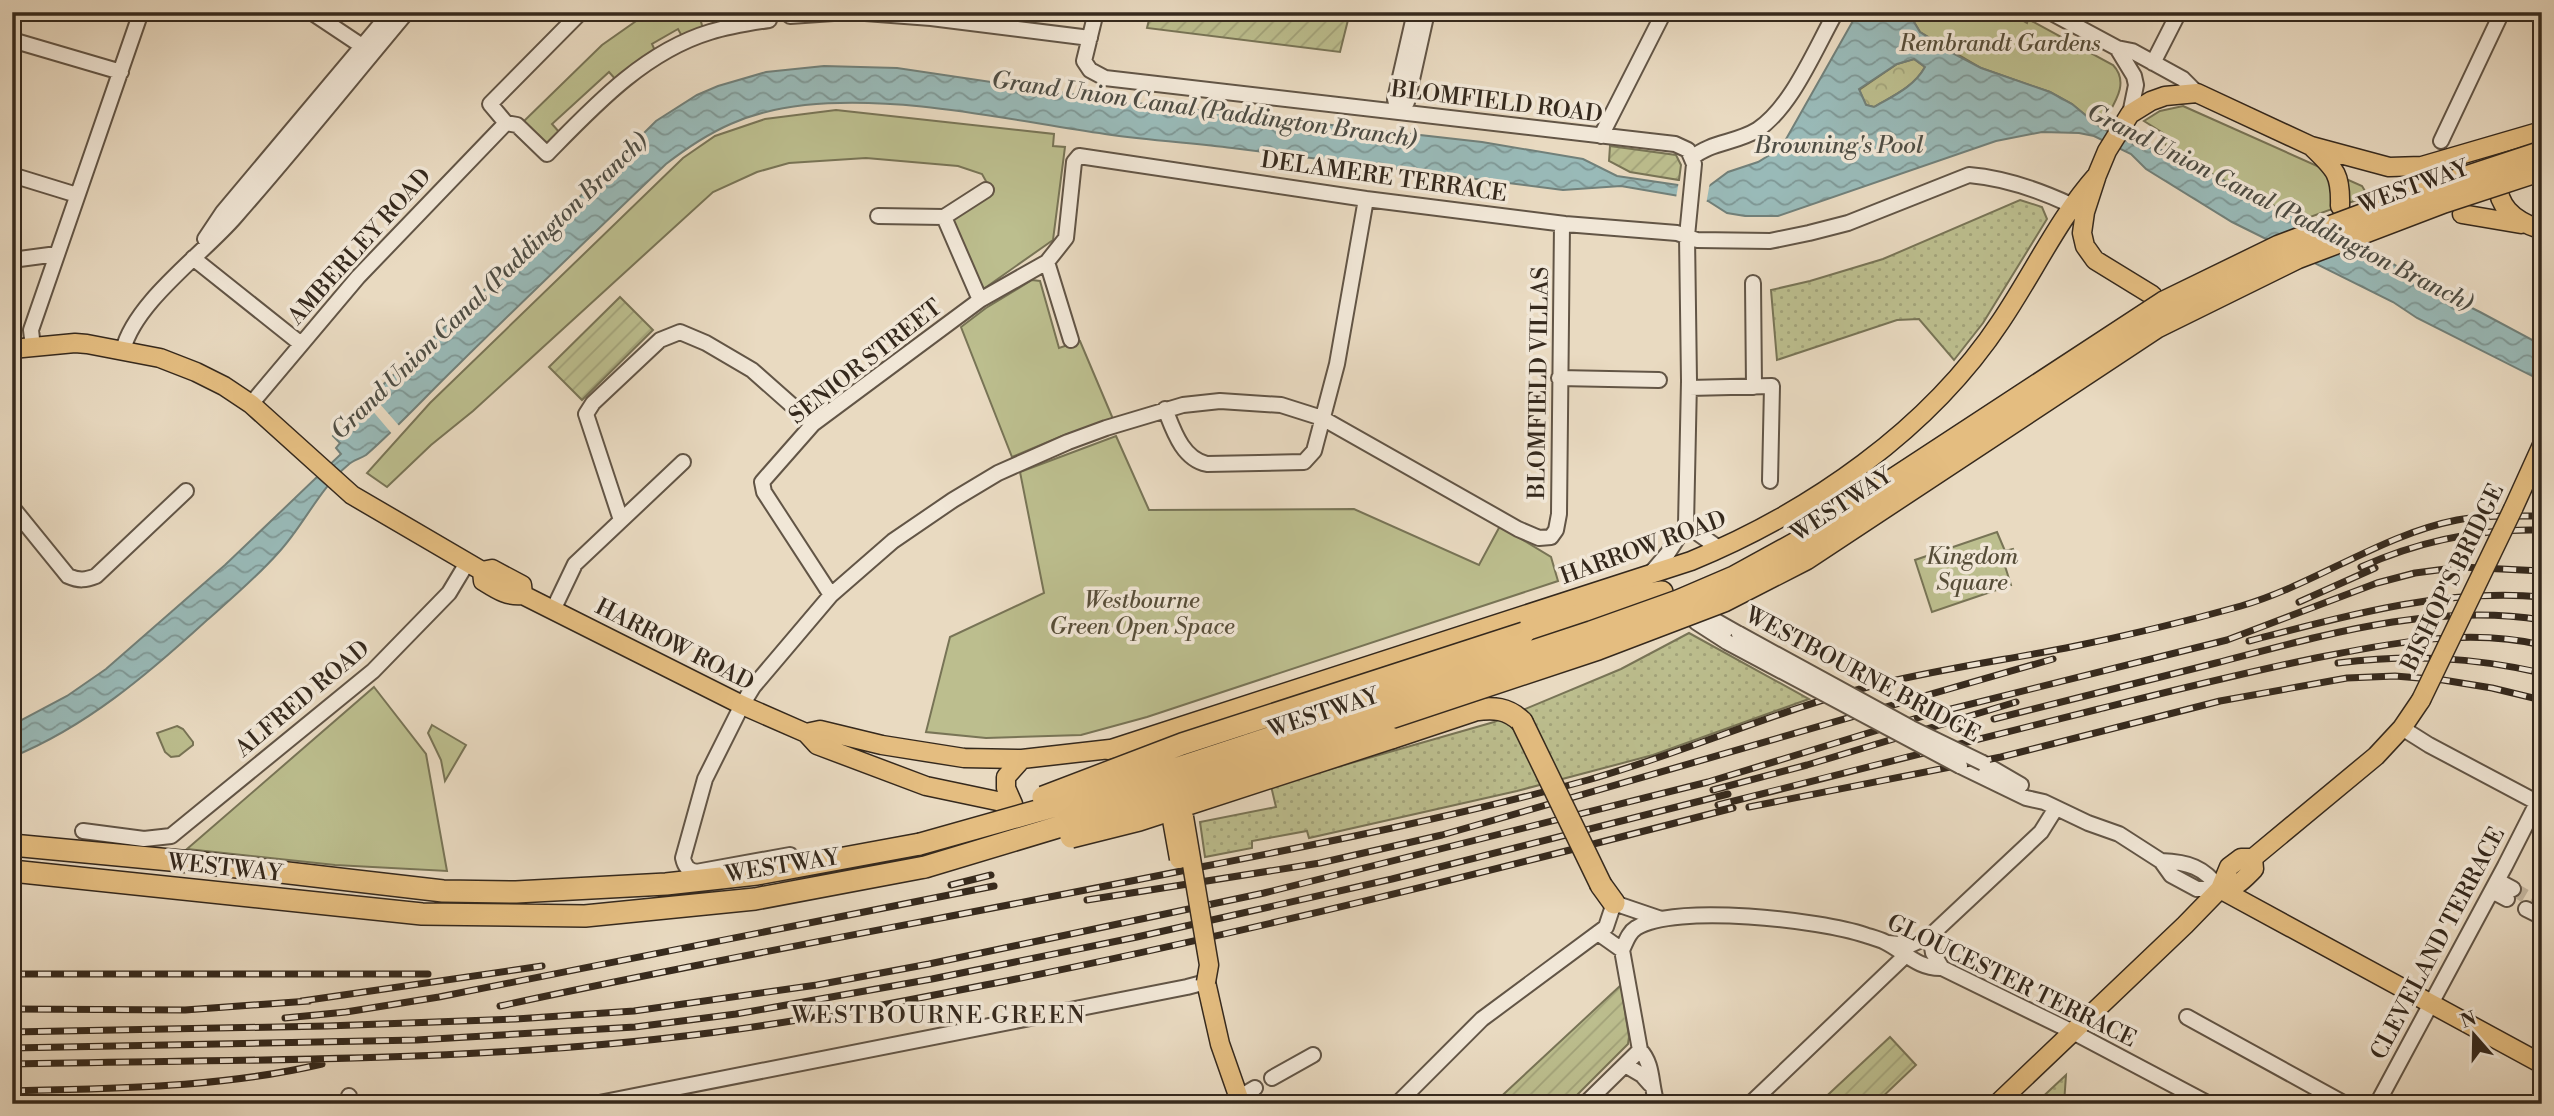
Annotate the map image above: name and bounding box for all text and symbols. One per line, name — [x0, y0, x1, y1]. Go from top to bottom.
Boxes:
park label: Rembrandt Gardens — [1898, 30, 2101, 58]
water label: Grand Union Canal (Paddington Branch) — [989, 65, 1419, 155]
street label: BLOMFIELD ROAD — [1388, 75, 1604, 129]
water label: Grand Union Canal (Paddington Branch) — [2082, 97, 2478, 319]
water label: Grand Union Canal (Paddington Branch) — [325, 127, 655, 446]
water label: Browning's Pool — [1753, 131, 1924, 161]
street label: DELAMERE TERRACE — [1259, 146, 1509, 208]
street label: WESTWAY — [2354, 153, 2474, 220]
street label: AMBERLEY ROAD — [281, 163, 437, 332]
street label: BLOMFIELD VILLAS — [1523, 267, 1555, 501]
street label: SENIOR STREET — [784, 293, 948, 430]
street label: WESTWAY — [1785, 461, 1899, 548]
street label: BISHOP'S BRIDGE — [2395, 479, 2510, 677]
street label: HARROW ROAD — [1557, 505, 1730, 591]
park label: Kingdom Square — [1926, 543, 2018, 597]
park label: Westbourne Green Open Space — [1049, 587, 1235, 641]
street label: HARROW ROAD — [590, 593, 759, 697]
street label: WESTBOURNE BRIDGE — [1739, 601, 1985, 749]
street label: ALFRED ROAD — [229, 634, 375, 764]
street label: WESTWAY — [1263, 681, 1384, 744]
street label: CLEVELAND TERRACE — [2364, 822, 2510, 1064]
street label: WESTWAY — [722, 843, 843, 889]
street label: WESTWAY — [165, 848, 285, 888]
street label: GLOUCESTER TERRACE — [1882, 908, 2141, 1054]
north arrow — [2438, 1000, 2508, 1070]
district label: WESTBOURNE GREEN — [790, 1001, 1087, 1031]

